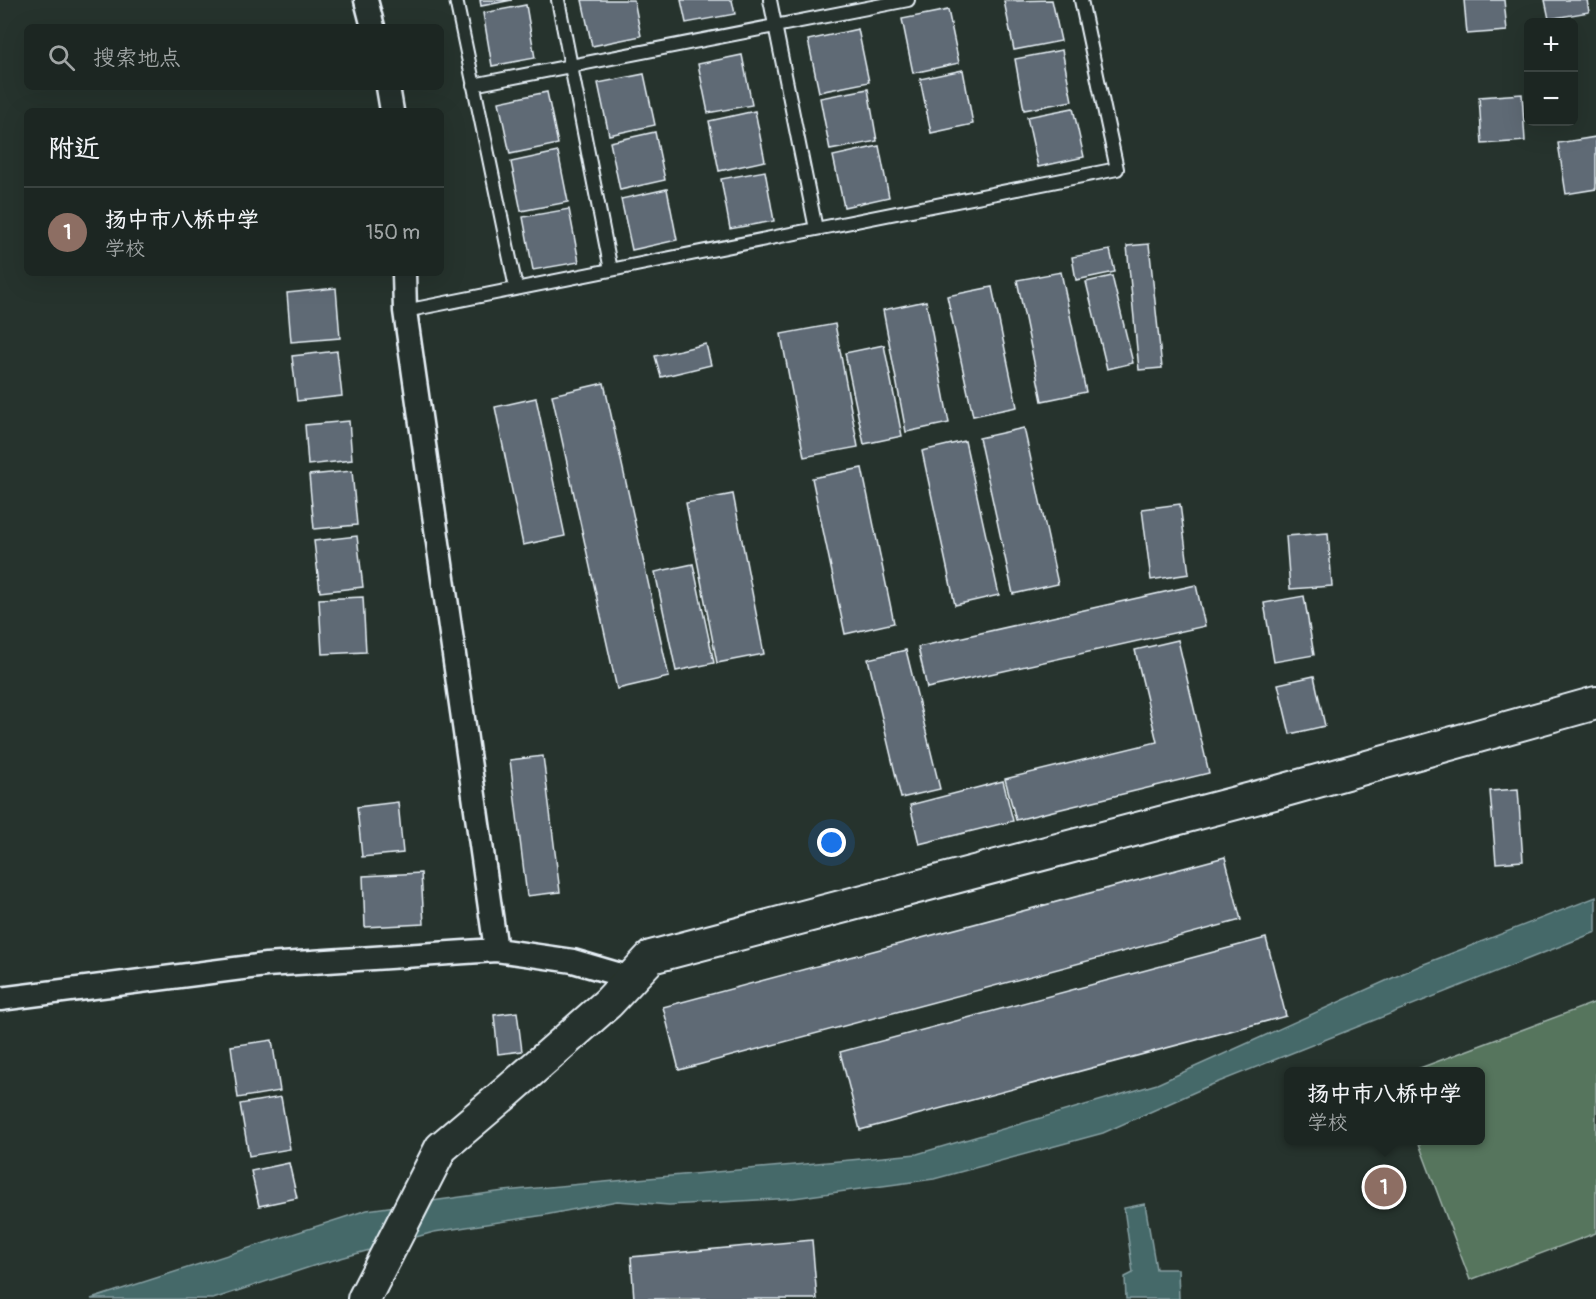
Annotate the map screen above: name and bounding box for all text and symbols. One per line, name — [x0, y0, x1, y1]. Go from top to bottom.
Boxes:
map controls — [1524, 18, 1578, 126]
button: + — [1524, 18, 1578, 72]
search box — [24, 24, 444, 90]
icon: search — [45, 41, 78, 74]
text: 搜索地点 — [93, 44, 181, 72]
button: − — [1524, 72, 1578, 126]
text: 附近 — [48, 133, 100, 165]
text: 扬中市八桥中学 — [105, 206, 259, 234]
text: 1 — [64, 220, 71, 245]
text: 150 m — [366, 220, 420, 245]
text: 学校 — [105, 236, 145, 261]
your location — [817, 828, 846, 857]
popup — [1284, 1067, 1485, 1145]
text: 扬中市八桥中学 — [1307, 1080, 1462, 1108]
text: 学校 — [1307, 1110, 1347, 1135]
pin: 1 — [1364, 1164, 1404, 1210]

